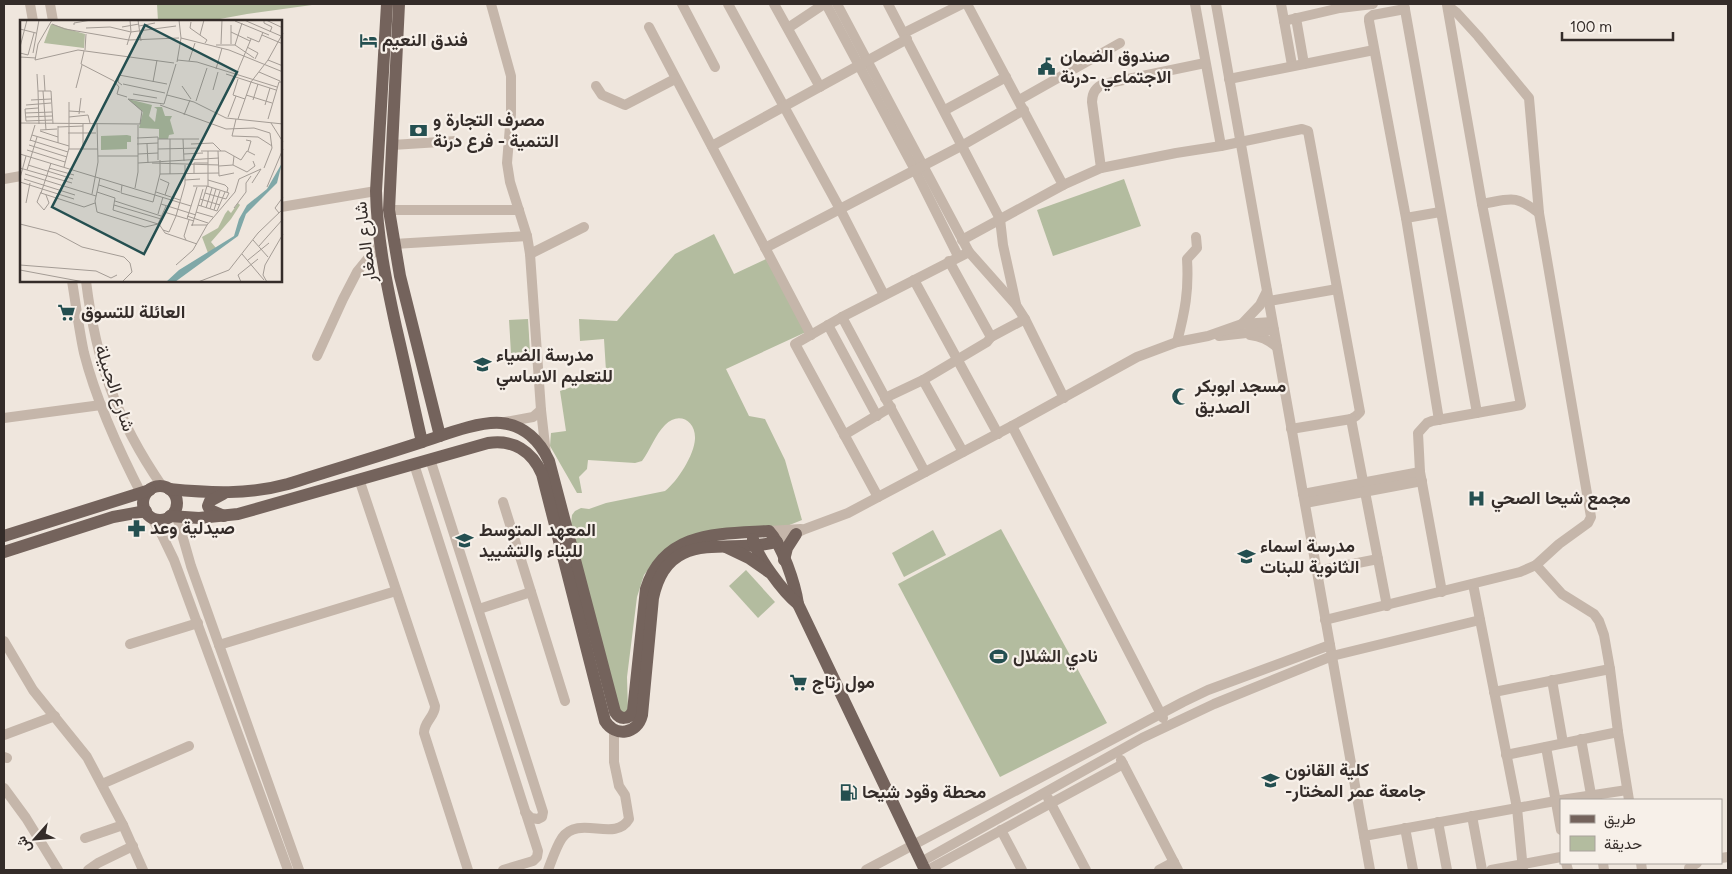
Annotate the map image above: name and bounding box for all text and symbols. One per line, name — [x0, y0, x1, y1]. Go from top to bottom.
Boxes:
scale bar — [1562, 10, 1673, 42]
text: 100 m — [1570, 18, 1612, 36]
inset map — [20, 20, 282, 282]
place label: فندق النعيم — [382, 29, 468, 52]
hotel icon: فندق النعيم — [358, 30, 378, 50]
place label: صندوق الضمان الاجتماعي -درنة — [1060, 45, 1171, 92]
public building icon: صندوق الضمان الاجتماعي -درنة — [1036, 56, 1056, 76]
place label: مصرف التجارة و التنمية - فرع درنة — [433, 109, 559, 153]
bank icon: مصرف التجارة و التنمية - فرع درنة — [409, 120, 429, 140]
street label: شارع المغار — [349, 200, 382, 285]
place label: العائلة للتسوق — [81, 301, 185, 323]
supermarket icon: العائلة للتسوق — [57, 302, 77, 322]
street label: شارع الجبيلة — [89, 342, 140, 435]
place label: مدرسة الضياء للتعليم الاساسي — [496, 344, 613, 391]
school or university icon: مدرسة الضياء للتعليم الاساسي — [472, 355, 492, 375]
place label: مسجد ابوبكر الصديق — [1194, 375, 1287, 418]
mosque icon: مسجد ابوبكر الصديق — [1171, 386, 1191, 406]
place label: مجمع شيحا الصحي — [1491, 487, 1631, 513]
hospital icon: مجمع شيحا الصحي — [1467, 488, 1487, 508]
place label: صيدلية وعد — [150, 517, 235, 539]
pharmacy icon: صيدلية وعد — [126, 518, 146, 538]
place label: المعهد المتوسط للبناء والتشييد — [479, 519, 596, 562]
school or university icon: المعهد المتوسط للبناء والتشييد — [455, 530, 475, 550]
place label: مدرسة اسماء الثانوية للبنات — [1260, 535, 1360, 578]
school or university icon: مدرسة اسماء الثانوية للبنات — [1236, 546, 1256, 566]
place label: نادي الشلال — [1013, 645, 1098, 671]
sports icon: نادي الشلال — [989, 646, 1009, 666]
place label: مول رتاج — [812, 671, 875, 694]
supermarket icon: مول رتاج — [788, 672, 808, 692]
place label: كلية القانون -جامعة عمر المختار — [1285, 759, 1426, 802]
school or university icon: كلية القانون -جامعة عمر المختار — [1261, 770, 1281, 790]
place label: محطة وقود شيحا — [862, 781, 987, 803]
fuel station icon: محطة وقود شيحا — [838, 782, 858, 802]
legend — [1560, 799, 1722, 864]
text: طريق — [1604, 810, 1636, 829]
north arrow — [10, 814, 60, 864]
text: ش — [12, 833, 35, 856]
text: حديقة — [1604, 835, 1642, 853]

